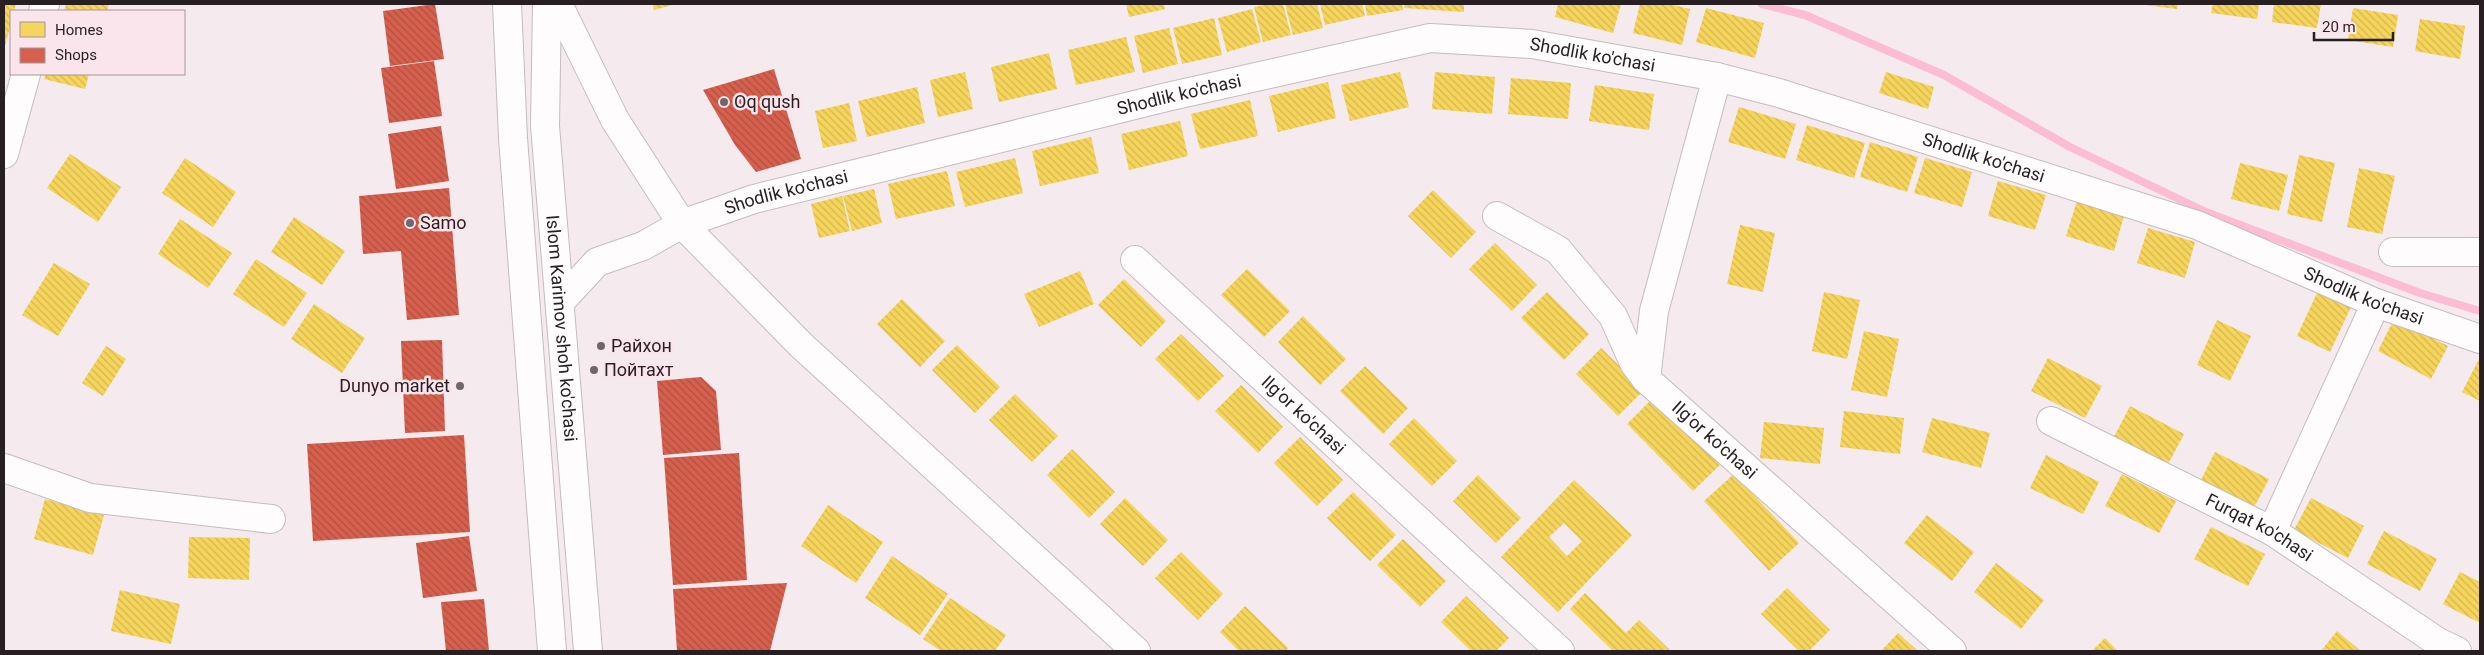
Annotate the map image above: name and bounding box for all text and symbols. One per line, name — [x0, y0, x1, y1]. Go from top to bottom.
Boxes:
legend — [10, 10, 185, 75]
scale bar — [2314, 10, 2393, 42]
text: 20 m — [2322, 18, 2356, 36]
text: Homes — [55, 21, 103, 39]
street label: Shodlik ko'chasi — [1528, 33, 1657, 76]
text: Shops — [55, 46, 97, 64]
street label: Shodlik ko'chasi — [1115, 70, 1243, 119]
place label: Oq qush — [734, 91, 800, 112]
marker: Oq qush — [718, 96, 730, 108]
street label: Shodlik ko'chasi — [1920, 128, 2048, 186]
street label: Shodlik ko'chasi — [721, 165, 850, 219]
place label: Samo — [420, 212, 467, 233]
street label: Islom Karimov shoh ko'chasi — [542, 214, 582, 442]
marker: Samo — [404, 217, 416, 229]
street label: Shodlik ko'chasi — [2301, 262, 2427, 329]
place label: Райхон — [611, 335, 672, 356]
marker: Райхон — [595, 340, 607, 352]
place label: Пойтахт — [604, 359, 674, 380]
marker: Пойтахт — [588, 364, 600, 376]
street label: Ilg'or ko'chasi — [1258, 371, 1350, 458]
place label: Dunyo market — [339, 375, 450, 396]
marker: Dunyo market — [454, 380, 466, 392]
street label: Ilg'or ko'chasi — [1668, 396, 1762, 483]
street label: Furqat ko'chasi — [2202, 489, 2317, 565]

